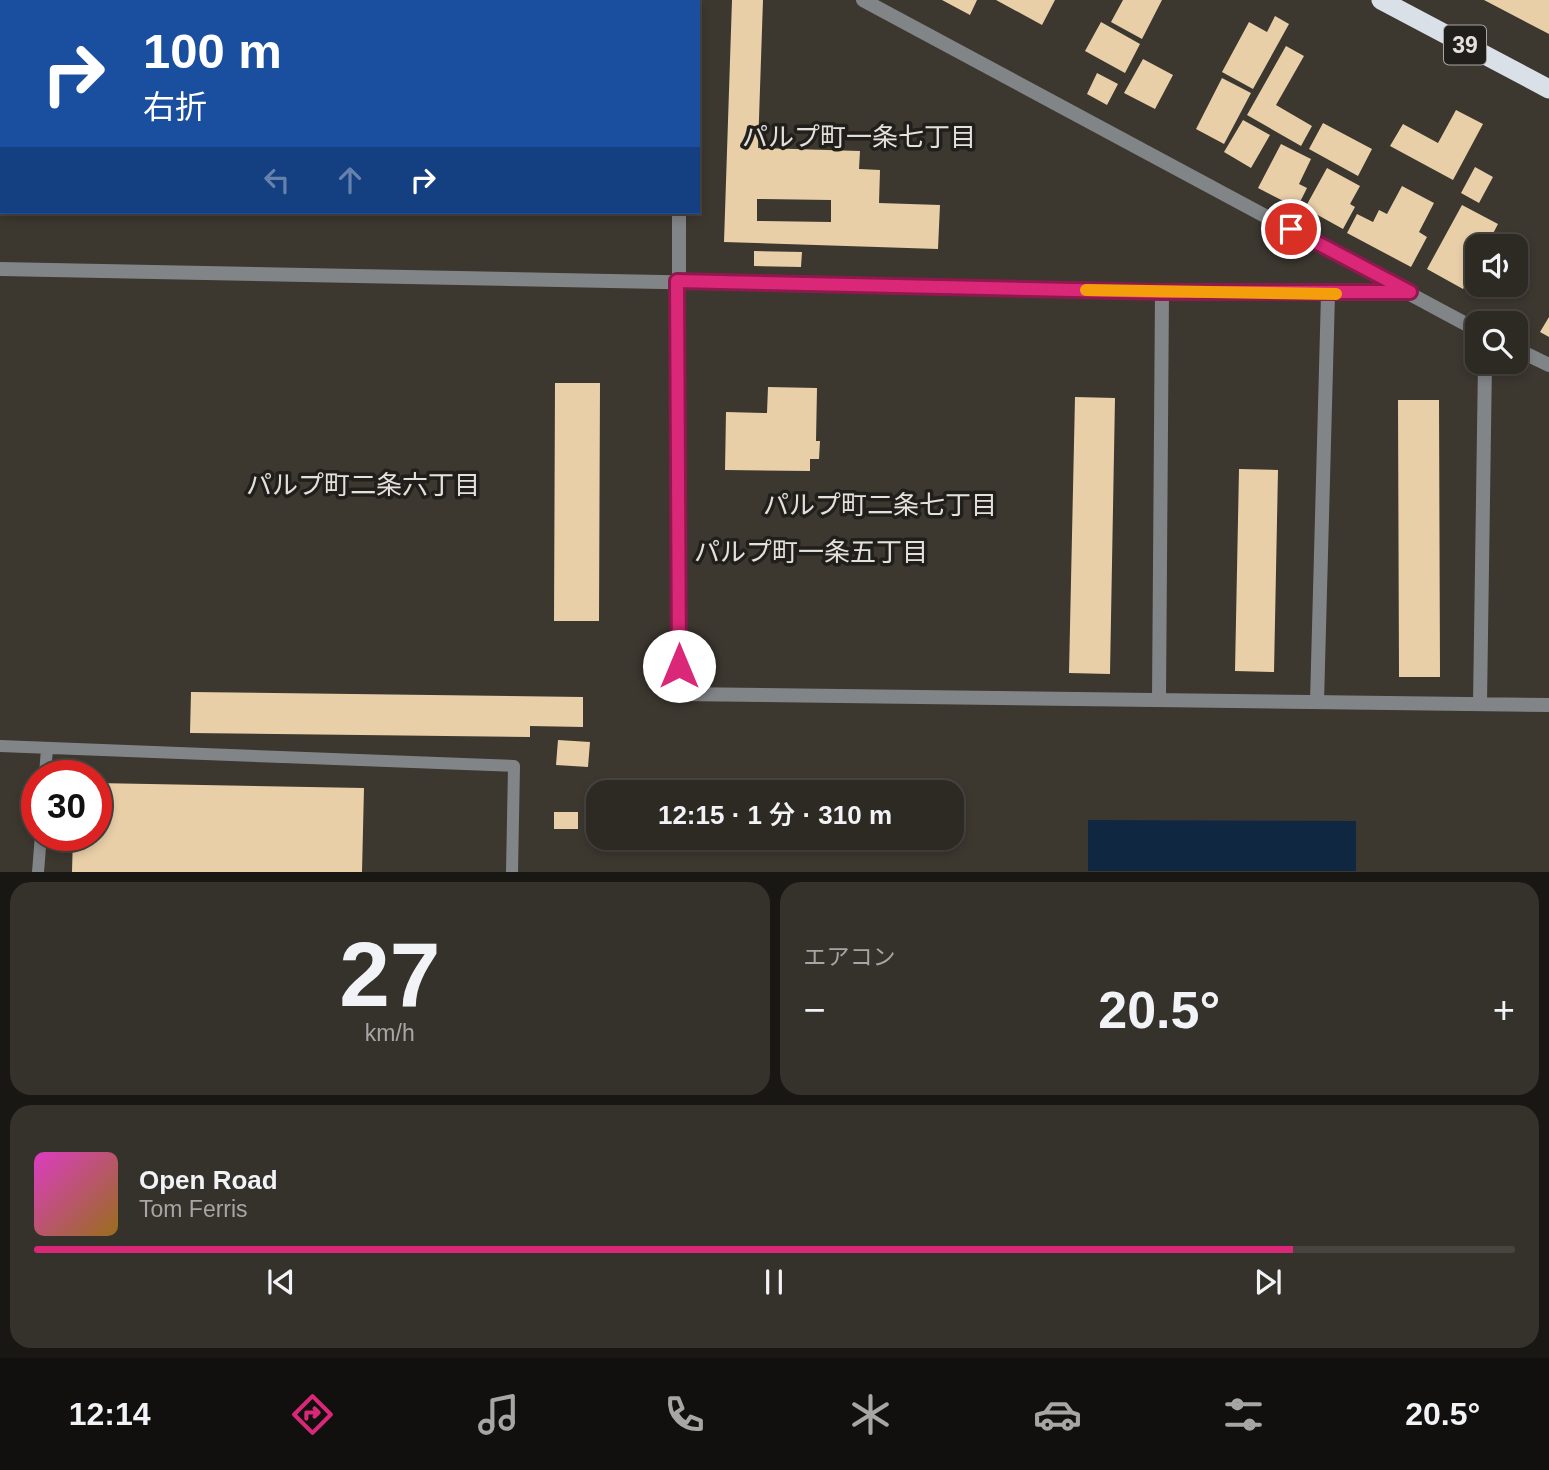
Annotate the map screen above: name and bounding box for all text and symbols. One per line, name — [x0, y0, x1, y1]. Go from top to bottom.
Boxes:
text: 100 m — [143, 24, 282, 78]
road number: 39 — [1444, 26, 1486, 64]
icon: right — [28, 28, 119, 119]
text: 右折 — [143, 89, 207, 125]
district label: パルプ町一条七丁目 — [742, 122, 976, 152]
icon: left — [258, 161, 296, 199]
icon: ahead — [331, 161, 369, 199]
icon: right — [404, 161, 442, 199]
pin — [1261, 199, 1321, 259]
icon: arrive — [1272, 210, 1310, 248]
map controls — [1465, 234, 1528, 374]
button: sound — [1465, 234, 1528, 297]
button: search — [1465, 311, 1528, 374]
district label: パルプ町二条六丁目 — [246, 470, 480, 500]
district label: パルプ町二条七丁目 — [763, 490, 997, 520]
district label: パルプ町一条五丁目 — [694, 537, 928, 567]
position arrow — [642, 629, 716, 703]
speed limit sign: 30 — [21, 760, 112, 851]
text: 12:15 · 1 分 · 310 m — [658, 800, 892, 830]
text: 27 — [339, 924, 440, 1025]
text: エアコン — [804, 944, 896, 970]
text: 20.5° — [1098, 981, 1220, 1039]
text: − — [804, 989, 826, 1031]
text: + — [1493, 989, 1515, 1031]
text: km/h — [365, 1020, 415, 1046]
text: Open Road — [139, 1165, 278, 1195]
text: Tom Ferris — [139, 1196, 248, 1222]
icon: previous — [262, 1263, 300, 1301]
icon: pause — [755, 1263, 793, 1301]
icon: next — [1249, 1263, 1287, 1301]
icon: directions — [288, 1390, 337, 1439]
icon: music — [474, 1390, 523, 1439]
icon: phone — [660, 1390, 709, 1439]
icon: climate — [846, 1390, 895, 1439]
icon: car — [1033, 1390, 1082, 1439]
icon: filters — [1219, 1390, 1268, 1439]
text: 12:14 — [69, 1396, 150, 1432]
text: 20.5° — [1405, 1396, 1480, 1432]

